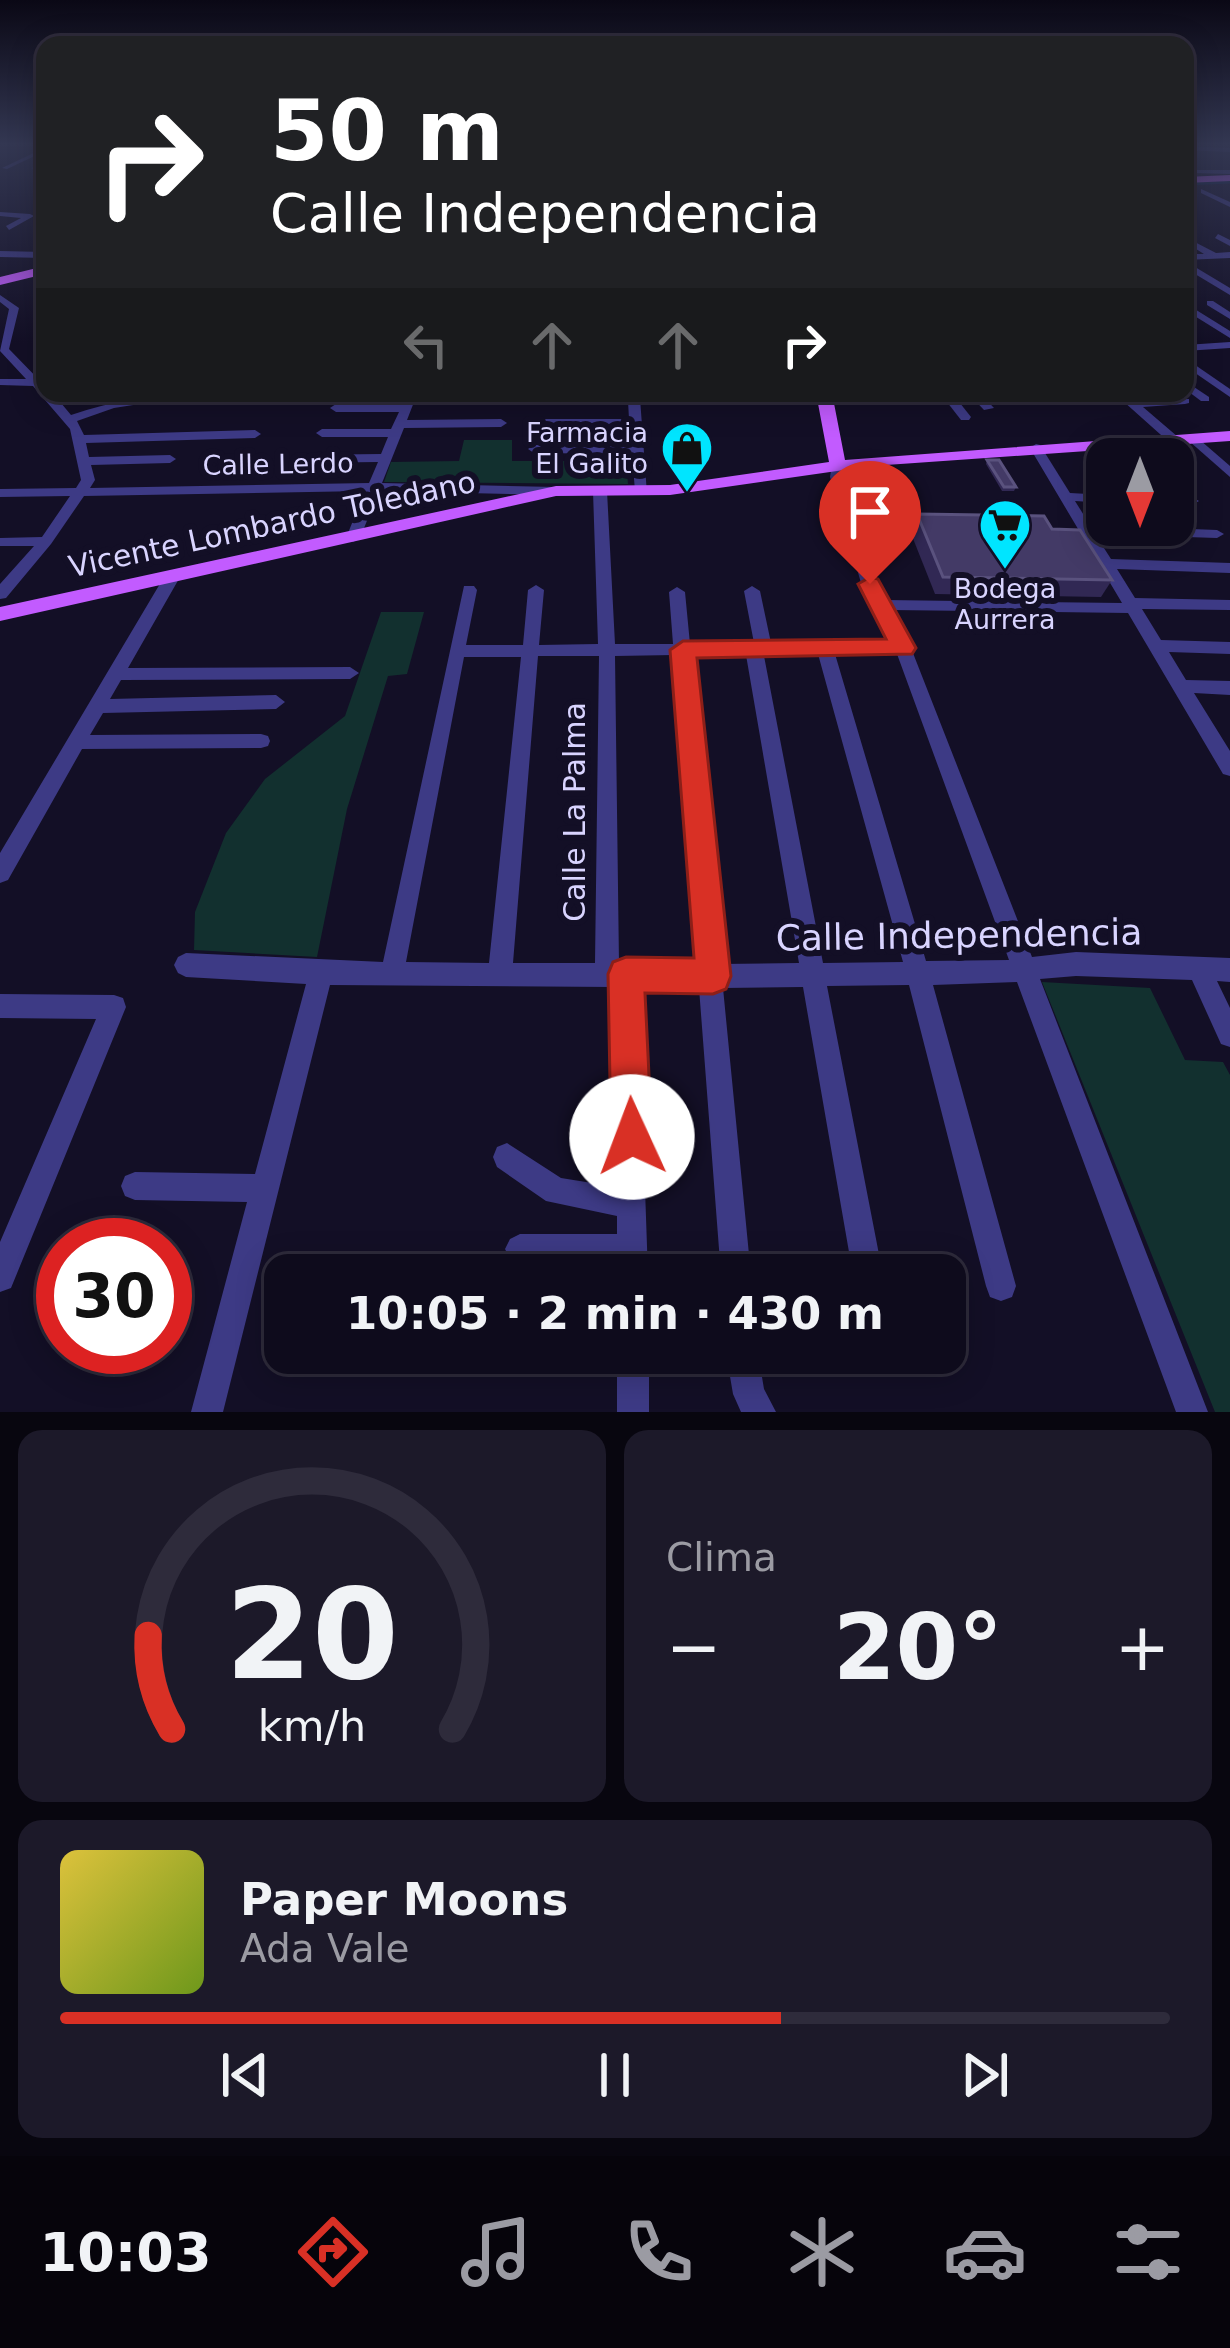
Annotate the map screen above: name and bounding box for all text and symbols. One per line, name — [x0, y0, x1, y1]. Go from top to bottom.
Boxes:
text: 50 m — [270, 82, 504, 180]
icon: right — [72, 84, 228, 240]
text: Calle Independencia — [270, 182, 820, 245]
icon: left — [393, 312, 459, 378]
icon: ahead — [519, 312, 585, 378]
icon: ahead — [645, 312, 711, 378]
icon: right — [771, 312, 837, 378]
place label: Farmacia El Galito — [526, 417, 648, 479]
shop icon: Farmacia El Galito — [659, 420, 715, 494]
north arrow — [1086, 438, 1194, 546]
map controls — [1086, 438, 1194, 546]
street label: Calle Lerdo — [202, 447, 354, 481]
pin — [819, 461, 921, 584]
street label: Vicente Lombardo Toledano — [65, 464, 479, 584]
icon: arrive — [837, 479, 903, 545]
supermarket icon: Bodega Aurrera — [977, 497, 1033, 571]
place label: Bodega Aurrera — [954, 573, 1056, 635]
street label: Calle La Palma — [557, 702, 592, 922]
street label: Calle Independencia — [775, 911, 1143, 959]
position arrow — [569, 1074, 695, 1200]
speed limit sign: 30 — [36, 1218, 192, 1374]
text: 10:05 · 2 min · 430 m — [346, 1287, 884, 1340]
text: Clima — [666, 1535, 777, 1580]
text: 20 — [225, 1562, 399, 1707]
text: 20° — [833, 1595, 1003, 1700]
text: − — [666, 1609, 721, 1686]
text: + — [1115, 1609, 1170, 1686]
text: km/h — [258, 1701, 366, 1751]
text: Paper Moons — [240, 1873, 568, 1926]
text: Ada Vale — [240, 1926, 409, 1971]
icon: previous — [212, 2042, 278, 2108]
icon: pause — [582, 2042, 648, 2108]
icon: next — [952, 2042, 1018, 2108]
icon: directions — [291, 2210, 375, 2294]
icon: music — [454, 2210, 538, 2294]
icon: phone — [617, 2210, 701, 2294]
icon: climate — [780, 2210, 864, 2294]
icon: car — [943, 2210, 1027, 2294]
icon: filters — [1106, 2210, 1190, 2294]
text: 10:03 — [40, 2221, 211, 2284]

